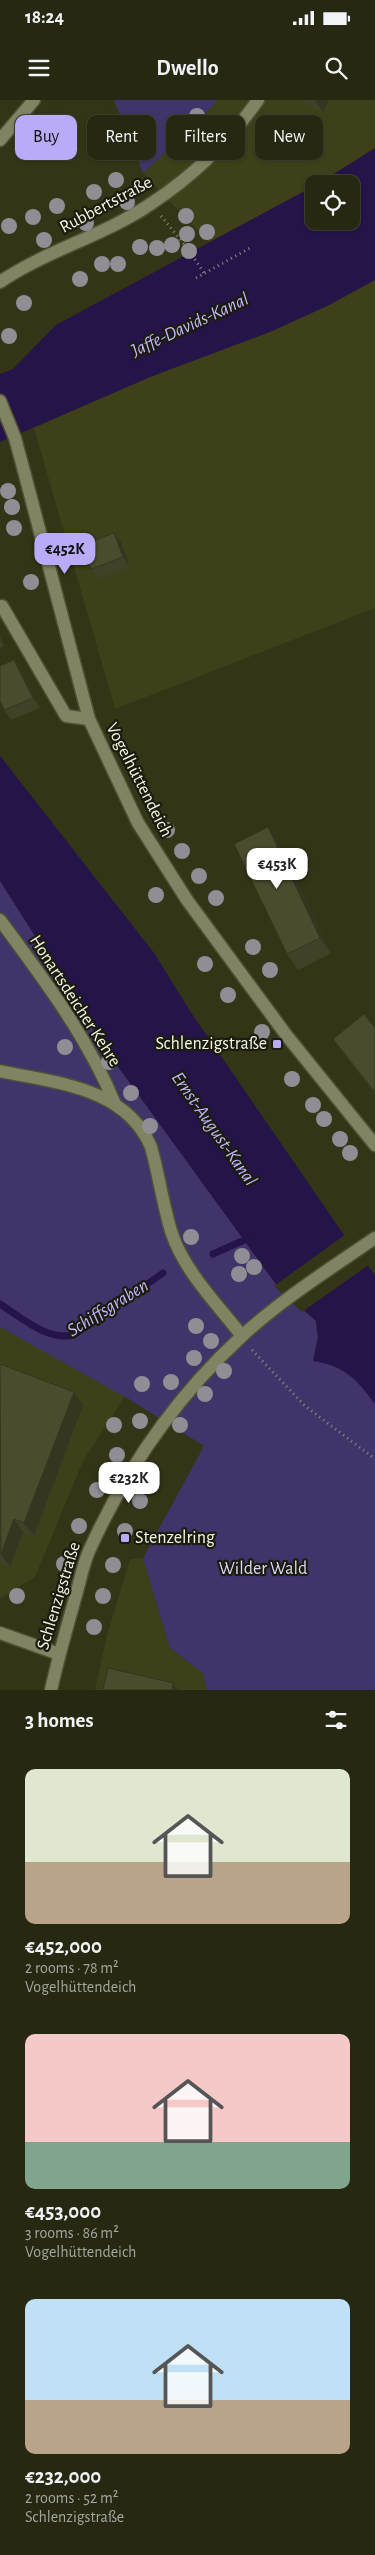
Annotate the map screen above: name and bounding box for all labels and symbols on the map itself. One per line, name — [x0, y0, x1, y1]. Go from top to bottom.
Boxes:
street label: Rubbertstraße — [57, 173, 155, 237]
water label: Jaffe-Davids-Kanal — [127, 289, 252, 361]
pin: €452K — [30, 532, 100, 575]
street label: Vogelhüttendeich — [103, 720, 175, 840]
pin: €453K — [242, 848, 312, 890]
street label: Honartsdeicher Kehre — [26, 932, 124, 1070]
place label: Schlenzigstraße — [155, 1035, 267, 1053]
marker: Schlenzigstraße — [271, 1038, 283, 1050]
water label: Ernst-August-Kanal — [168, 1069, 260, 1190]
water label: Schiffsgraben — [64, 1276, 152, 1340]
pin: €232K — [94, 1462, 164, 1504]
place label: Stenzelring — [135, 1529, 215, 1547]
marker: Stenzelring — [119, 1532, 131, 1544]
street label: Schlenzigstraße — [34, 1540, 84, 1652]
park label: Wilder Wald — [219, 1560, 307, 1578]

